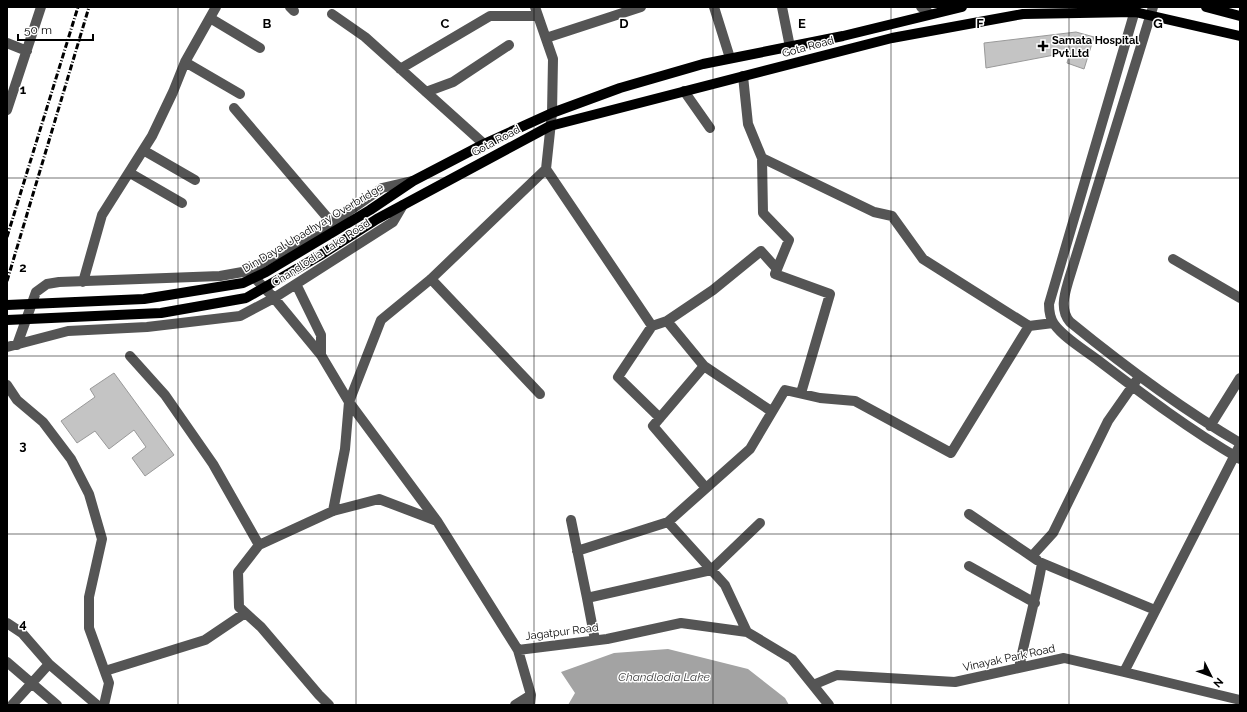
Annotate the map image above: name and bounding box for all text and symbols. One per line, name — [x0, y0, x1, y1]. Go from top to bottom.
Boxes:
scale bar — [18, 16, 93, 42]
text: B — [263, 16, 272, 31]
text: C — [441, 16, 450, 31]
text: D — [619, 16, 629, 31]
text: E — [798, 16, 806, 31]
text: F — [976, 16, 984, 31]
text: G — [1153, 16, 1163, 31]
text: 50 m — [24, 23, 52, 37]
street label: Gota Road — [781, 34, 836, 60]
place label: Samata Hospital Pvt.Ltd — [1052, 34, 1139, 60]
marker: Samata Hospital Pvt.Ltd — [1037, 40, 1049, 52]
text: 1 — [20, 82, 27, 97]
street label: Gota Road — [469, 123, 523, 159]
street label: Din Dayal Upadhyay Overbridge — [240, 180, 386, 275]
street label: Chandlodia Lake Road — [269, 216, 373, 290]
text: 2 — [19, 260, 27, 275]
text: 3 — [19, 438, 27, 453]
text: 4 — [19, 616, 27, 631]
street label: Jagatpur Road — [525, 621, 600, 643]
street label: Vinayak Park Road — [962, 642, 1057, 674]
north arrow — [1191, 656, 1231, 696]
water label: Chandlodia Lake — [618, 670, 711, 684]
text: N — [1210, 675, 1226, 690]

